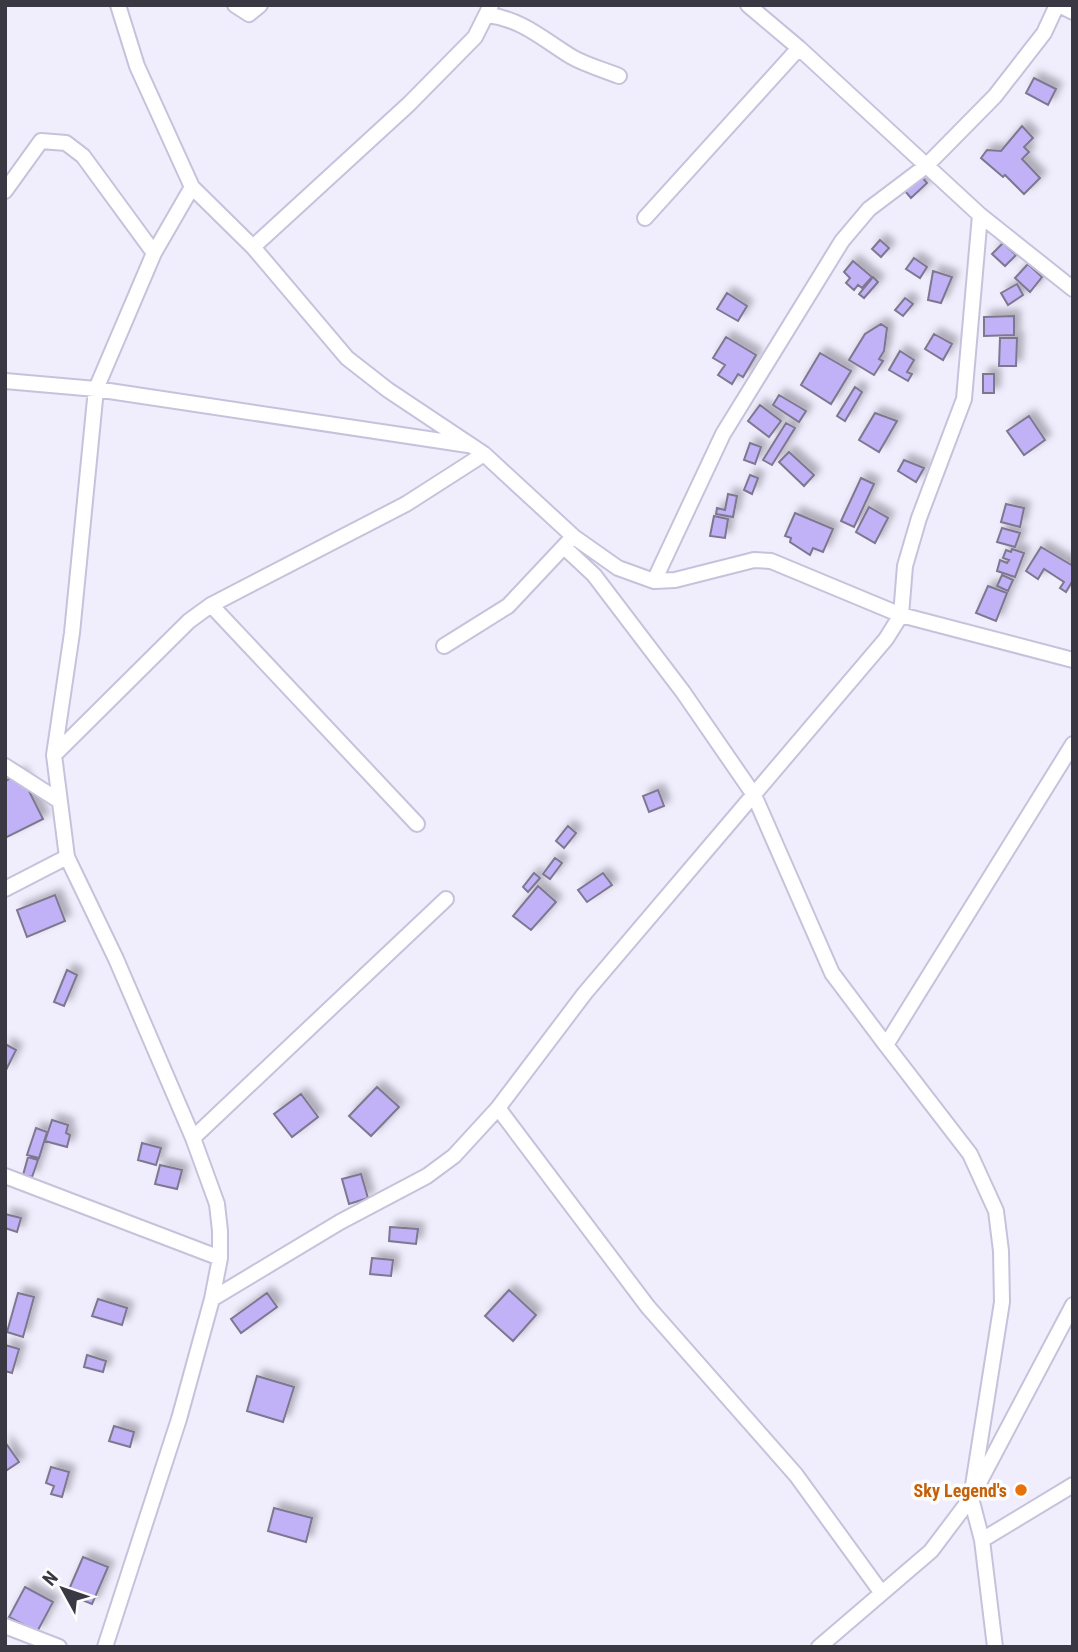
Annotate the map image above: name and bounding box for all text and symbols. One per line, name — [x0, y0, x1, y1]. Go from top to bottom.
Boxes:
place label: Sky Legend's — [914, 1480, 1007, 1501]
marker: Sky Legend's — [1013, 1482, 1029, 1498]
north arrow — [28, 1554, 98, 1624]
text: N — [38, 1567, 63, 1590]

